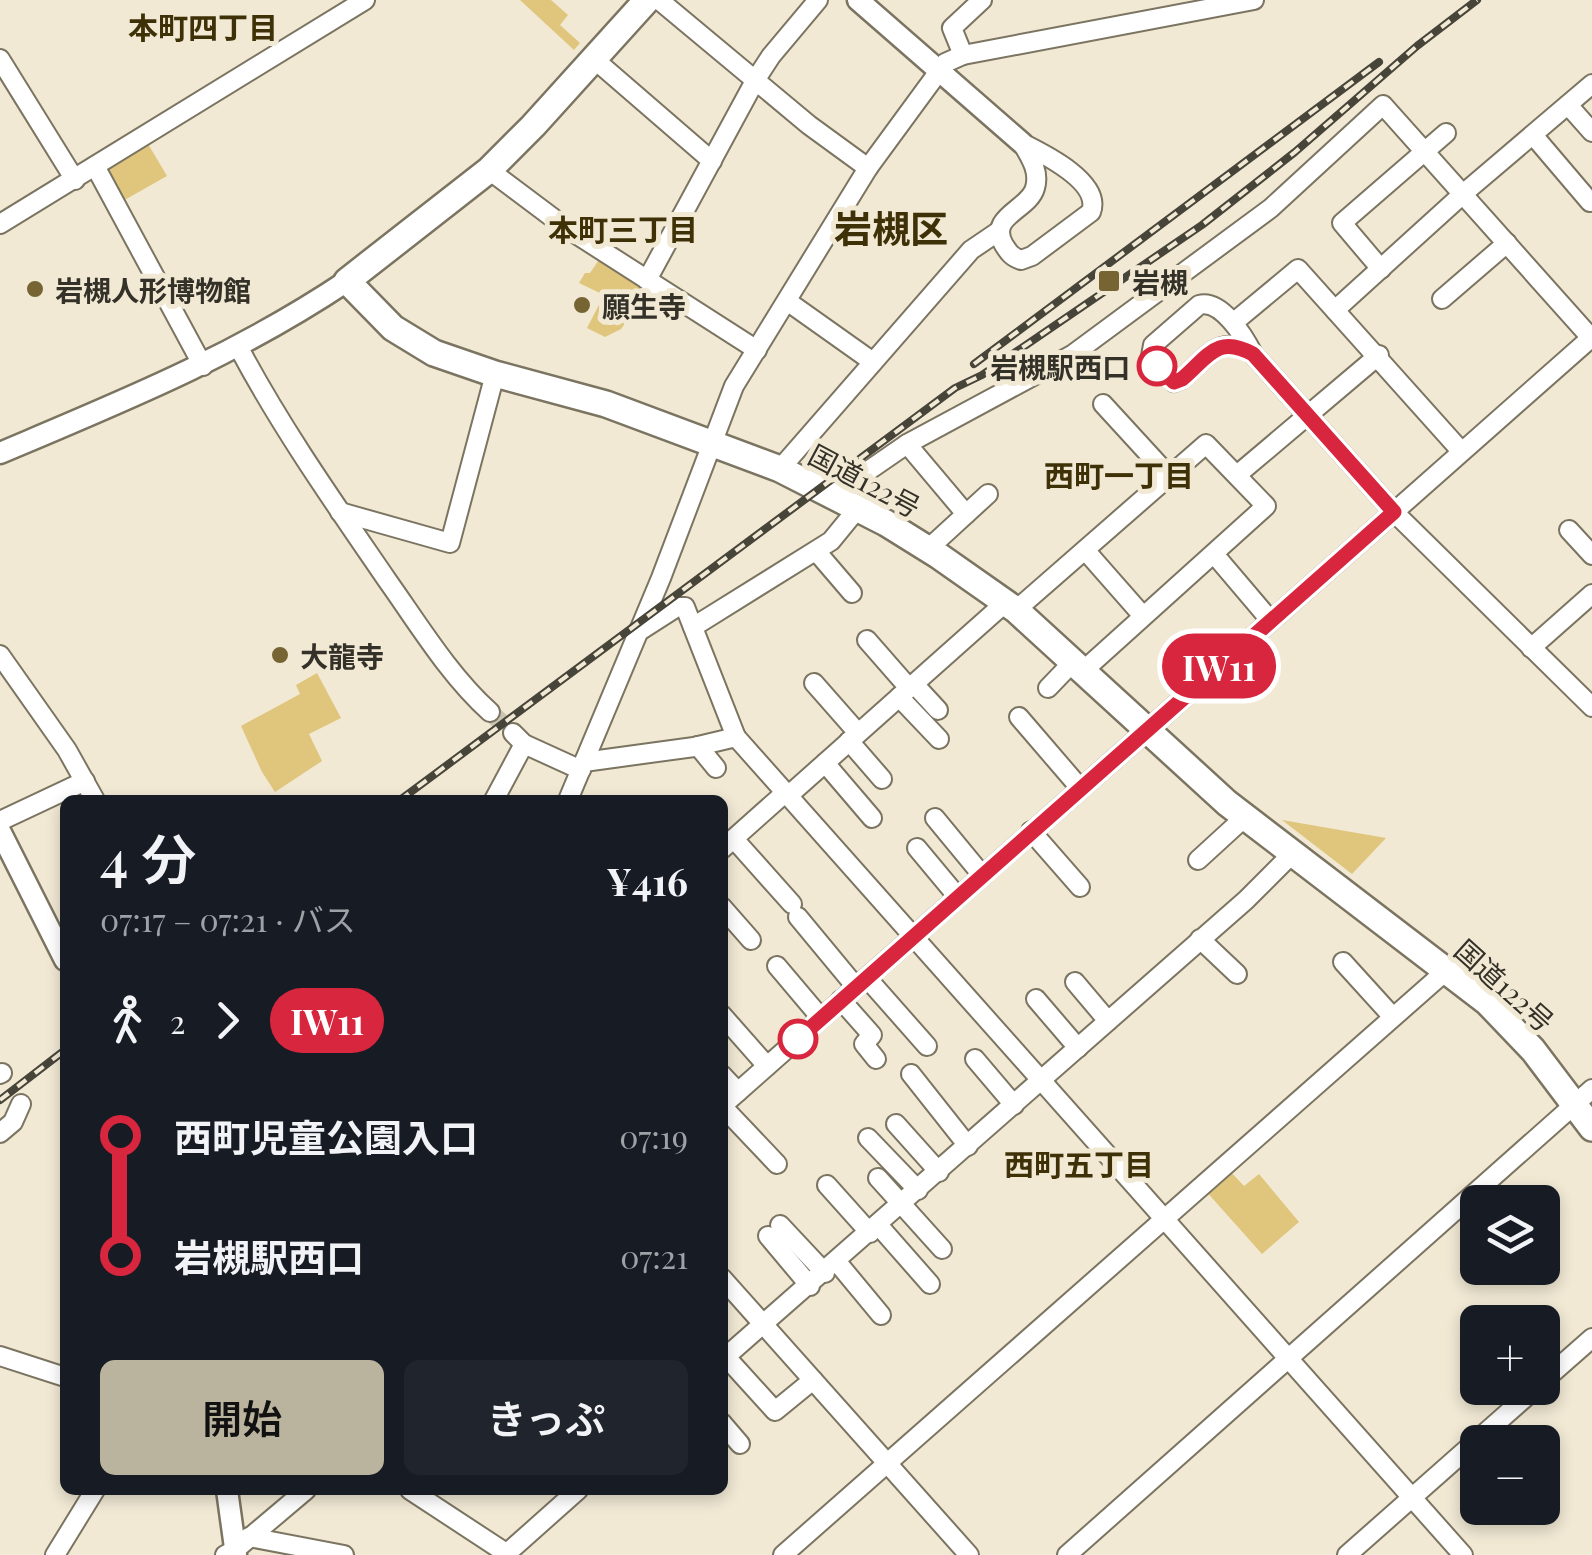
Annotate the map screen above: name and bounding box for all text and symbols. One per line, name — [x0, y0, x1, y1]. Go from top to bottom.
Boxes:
district label: 本町四丁目 — [128, 7, 278, 47]
district label: 岩槻区 — [834, 202, 948, 253]
district label: 本町三丁目 — [548, 209, 698, 249]
place label: 岩槻 — [1132, 263, 1188, 300]
marker: 岩槻 — [1096, 268, 1122, 294]
place label: 岩槻人形博物館 — [55, 271, 251, 308]
marker: 岩槻人形博物館 — [24, 278, 46, 300]
place label: 願生寺 — [602, 287, 686, 324]
marker: 願生寺 — [571, 294, 593, 316]
marker: 岩槻駅西口 — [1138, 347, 1176, 385]
place label: 岩槻駅西口 — [990, 348, 1130, 385]
street label: 国道122号 — [803, 435, 927, 525]
district label: 西町一丁目 — [1044, 455, 1194, 495]
line badge: IW11 — [1149, 634, 1289, 698]
place label: 大龍寺 — [300, 637, 384, 674]
text: IW11 — [1182, 643, 1256, 690]
marker: 大龍寺 — [269, 644, 291, 666]
text: 4 分 — [100, 820, 196, 894]
text: ¥416 — [606, 855, 688, 906]
text: 07:17 – 07:21 · バス — [100, 897, 356, 940]
street label: 国道122号 — [1448, 931, 1562, 1039]
icon: walk — [100, 993, 155, 1048]
icon: forward — [200, 993, 255, 1048]
text: IW11 — [290, 997, 364, 1044]
text: 2 — [170, 999, 185, 1042]
unlabelled marker — [779, 1020, 817, 1058]
text: 西町児童公園入口 — [174, 1111, 478, 1162]
text: 07:19 — [619, 1114, 688, 1157]
district label: 西町五丁目 — [1004, 1144, 1154, 1184]
map controls — [1460, 1185, 1560, 1525]
button: layers — [1460, 1185, 1560, 1285]
text: 岩槻駅西口 — [174, 1231, 364, 1282]
text: 07:21 — [620, 1234, 688, 1277]
button: + — [1460, 1305, 1560, 1405]
button: 開始 — [100, 1360, 384, 1475]
button: きっぷ — [404, 1360, 688, 1475]
button: − — [1460, 1425, 1560, 1525]

